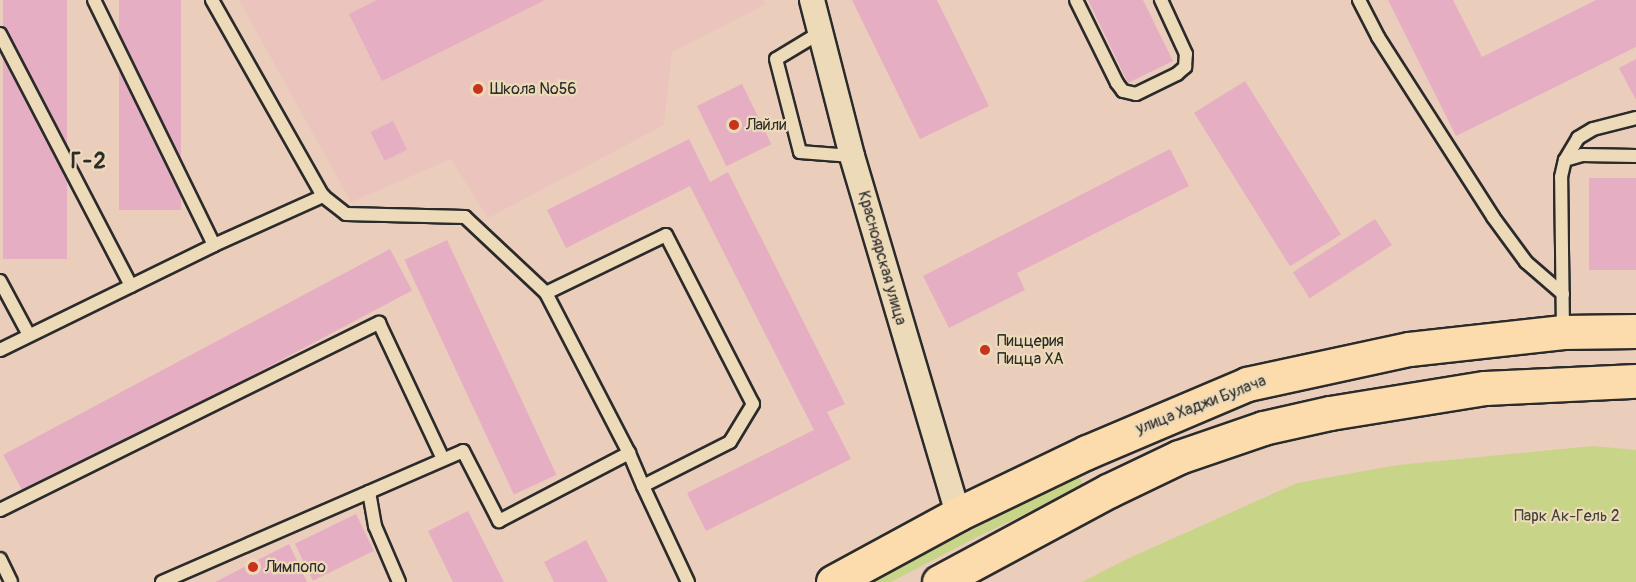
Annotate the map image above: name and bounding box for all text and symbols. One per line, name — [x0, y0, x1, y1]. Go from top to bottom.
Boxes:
place label: Школа №56 — [490, 79, 577, 99]
marker: Школа №56 — [471, 82, 485, 96]
place label: Лайли — [746, 115, 786, 135]
marker: Лайли — [727, 118, 741, 132]
district label: Г-2 — [71, 149, 107, 175]
street label: Красноярская улица — [854, 189, 910, 327]
place label: Пиццерия Пицца ХА — [997, 331, 1064, 369]
marker: Пиццерия Пицца ХА — [978, 343, 992, 357]
street label: улица Хаджи Булача — [1133, 371, 1269, 439]
park label: Парк Ак-Гель 2 — [1514, 506, 1620, 526]
place label: Лимпопо — [265, 557, 326, 577]
marker: Лимпопо — [246, 560, 260, 574]

